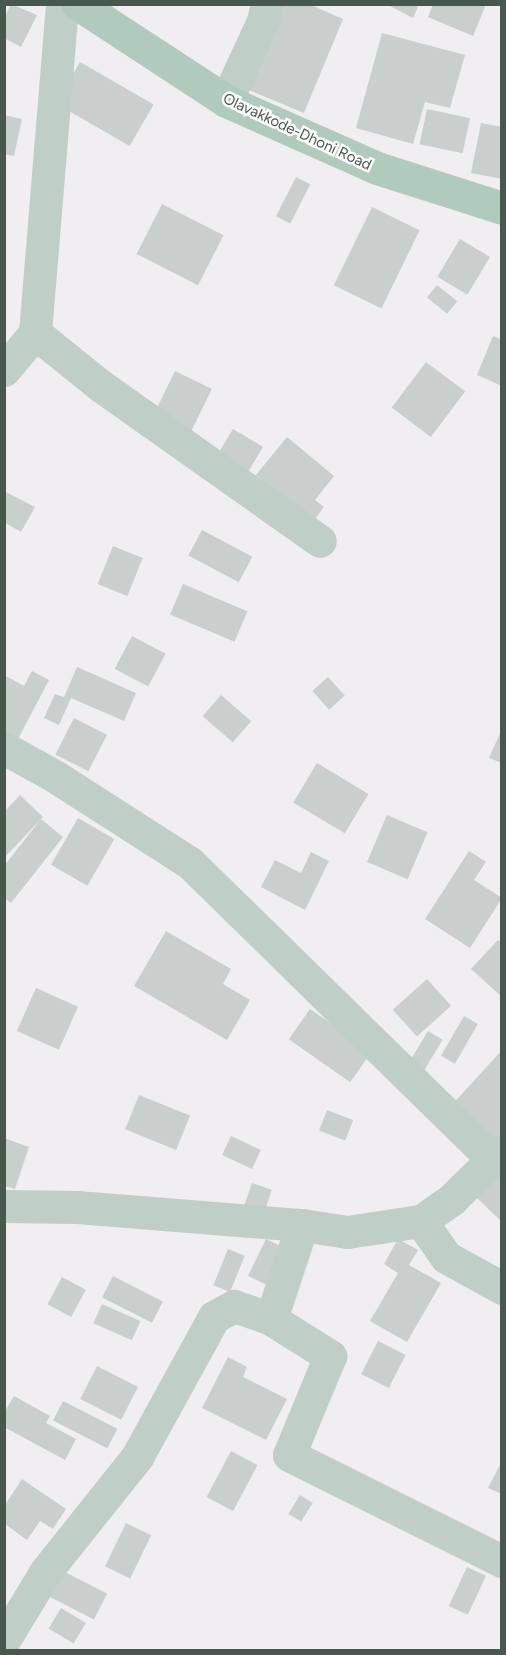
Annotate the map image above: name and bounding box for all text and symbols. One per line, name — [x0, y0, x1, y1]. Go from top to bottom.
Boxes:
street label: Olavakkode-Dhoni Road — [220, 90, 374, 174]

